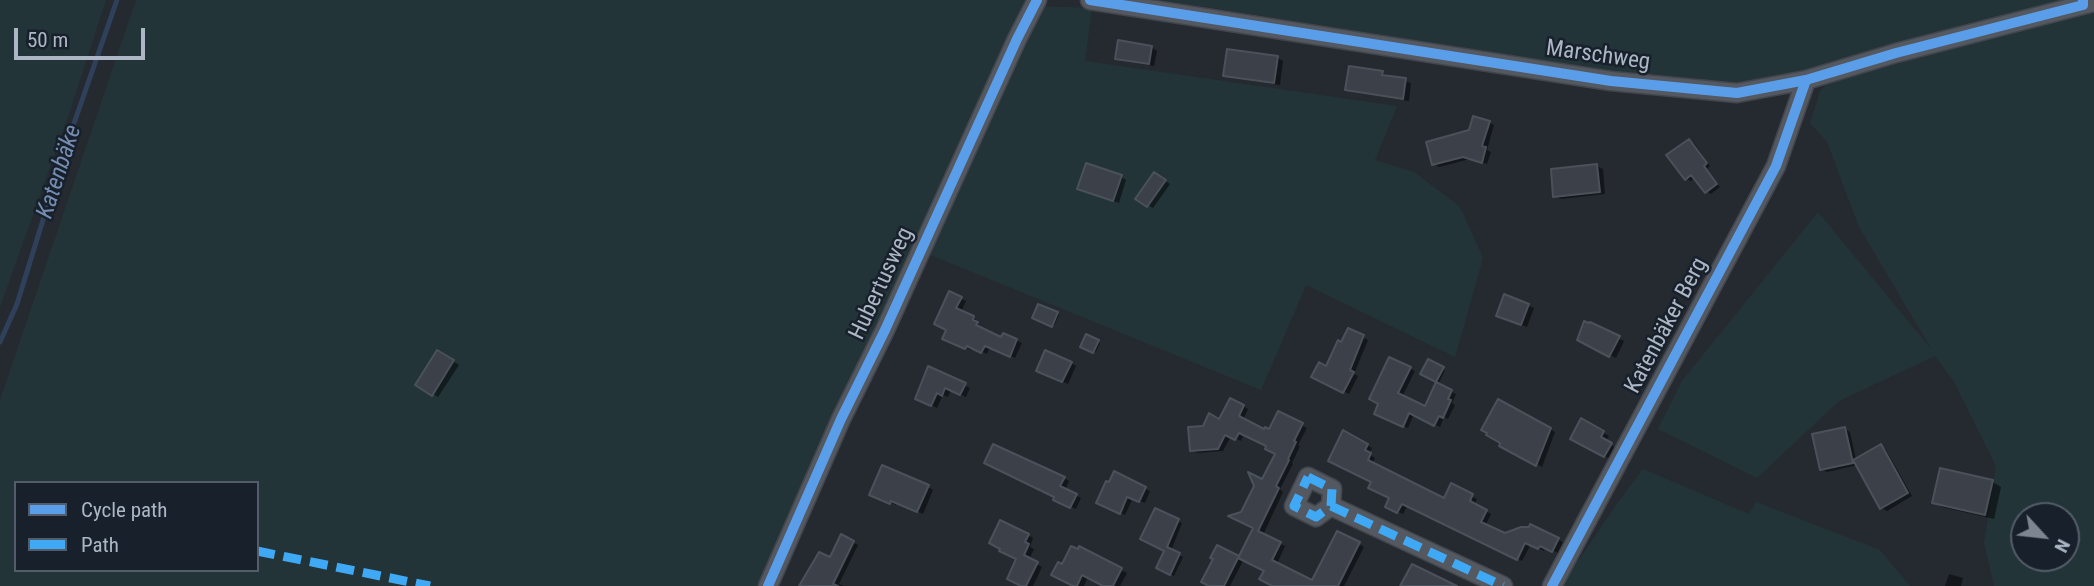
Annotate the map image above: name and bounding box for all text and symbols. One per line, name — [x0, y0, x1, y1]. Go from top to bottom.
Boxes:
scale bar — [18, 14, 149, 58]
text: 50 m — [27, 28, 68, 52]
street label: Marschweg — [1544, 35, 1652, 77]
water label: Katenbäke — [31, 122, 89, 222]
street label: Hubertusweg — [844, 224, 920, 344]
street label: Katenbäker Berg — [1620, 254, 1714, 398]
legend — [14, 481, 259, 572]
text: Cycle path — [81, 498, 167, 522]
north arrow — [2010, 502, 2080, 572]
text: Path — [81, 533, 119, 557]
text: N — [2049, 535, 2075, 556]

